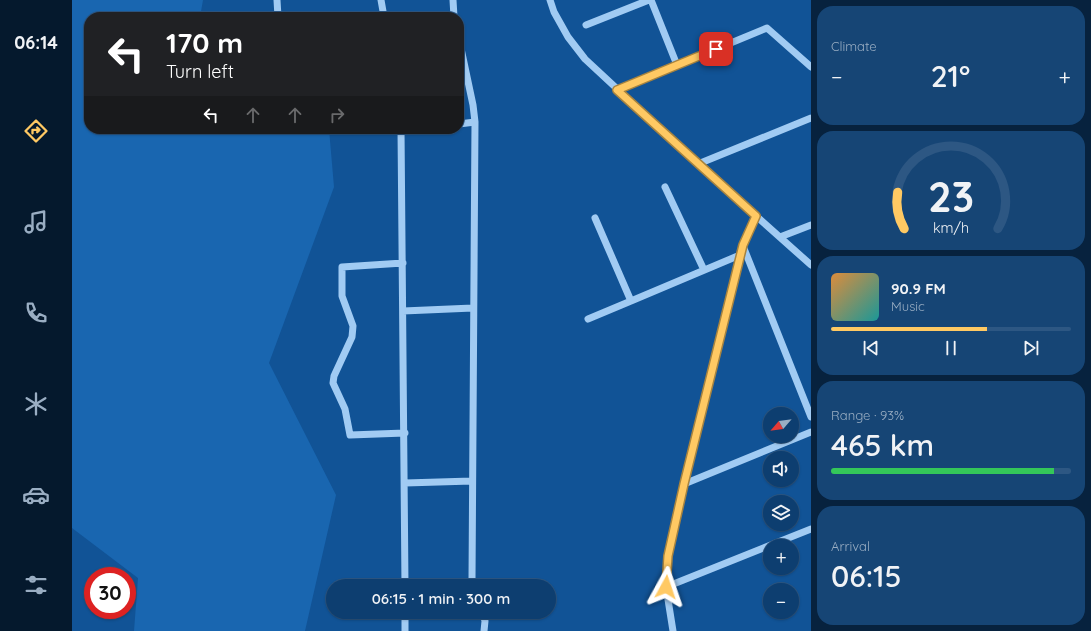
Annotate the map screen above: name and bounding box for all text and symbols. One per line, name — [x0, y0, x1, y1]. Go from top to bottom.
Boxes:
text: 170 m — [166, 25, 243, 60]
icon: left — [100, 28, 152, 80]
text: 06:14 — [14, 31, 58, 54]
pin — [699, 32, 733, 66]
icon: arrive — [705, 38, 727, 60]
text: Climate — [831, 38, 877, 54]
text: 21° — [931, 57, 970, 95]
text: Turn left — [166, 60, 234, 83]
text: − — [831, 63, 842, 91]
text: + — [1059, 63, 1071, 91]
icon: left — [200, 104, 222, 126]
icon: ahead — [242, 104, 264, 126]
icon: ahead — [284, 104, 306, 126]
icon: right — [326, 104, 348, 126]
icon: directions — [22, 117, 50, 145]
text: 23 — [928, 169, 974, 221]
icon: music — [22, 208, 50, 236]
text: km/h — [933, 218, 969, 236]
text: 90.9 FM — [891, 279, 946, 298]
text: Music — [891, 298, 925, 314]
icon: phone — [22, 299, 50, 327]
icon: previous — [860, 337, 882, 359]
icon: pause — [940, 337, 962, 359]
icon: next — [1020, 337, 1042, 359]
icon: climate — [22, 390, 50, 418]
north arrow — [763, 407, 799, 443]
map controls — [763, 407, 799, 619]
text: Range · 93% — [831, 407, 904, 423]
text: 465 km — [831, 426, 934, 464]
button: sound — [763, 451, 799, 487]
icon: car — [22, 481, 50, 509]
button: layers — [763, 495, 799, 531]
text: Arrival — [831, 538, 870, 554]
button: + — [763, 539, 799, 575]
text: 06:15 — [831, 557, 901, 595]
position arrow — [645, 566, 687, 608]
speed limit sign: 30 — [84, 567, 136, 619]
icon: filters — [22, 571, 50, 599]
button: − — [763, 583, 799, 619]
text: 06:15 · 1 min · 300 m — [372, 589, 510, 608]

